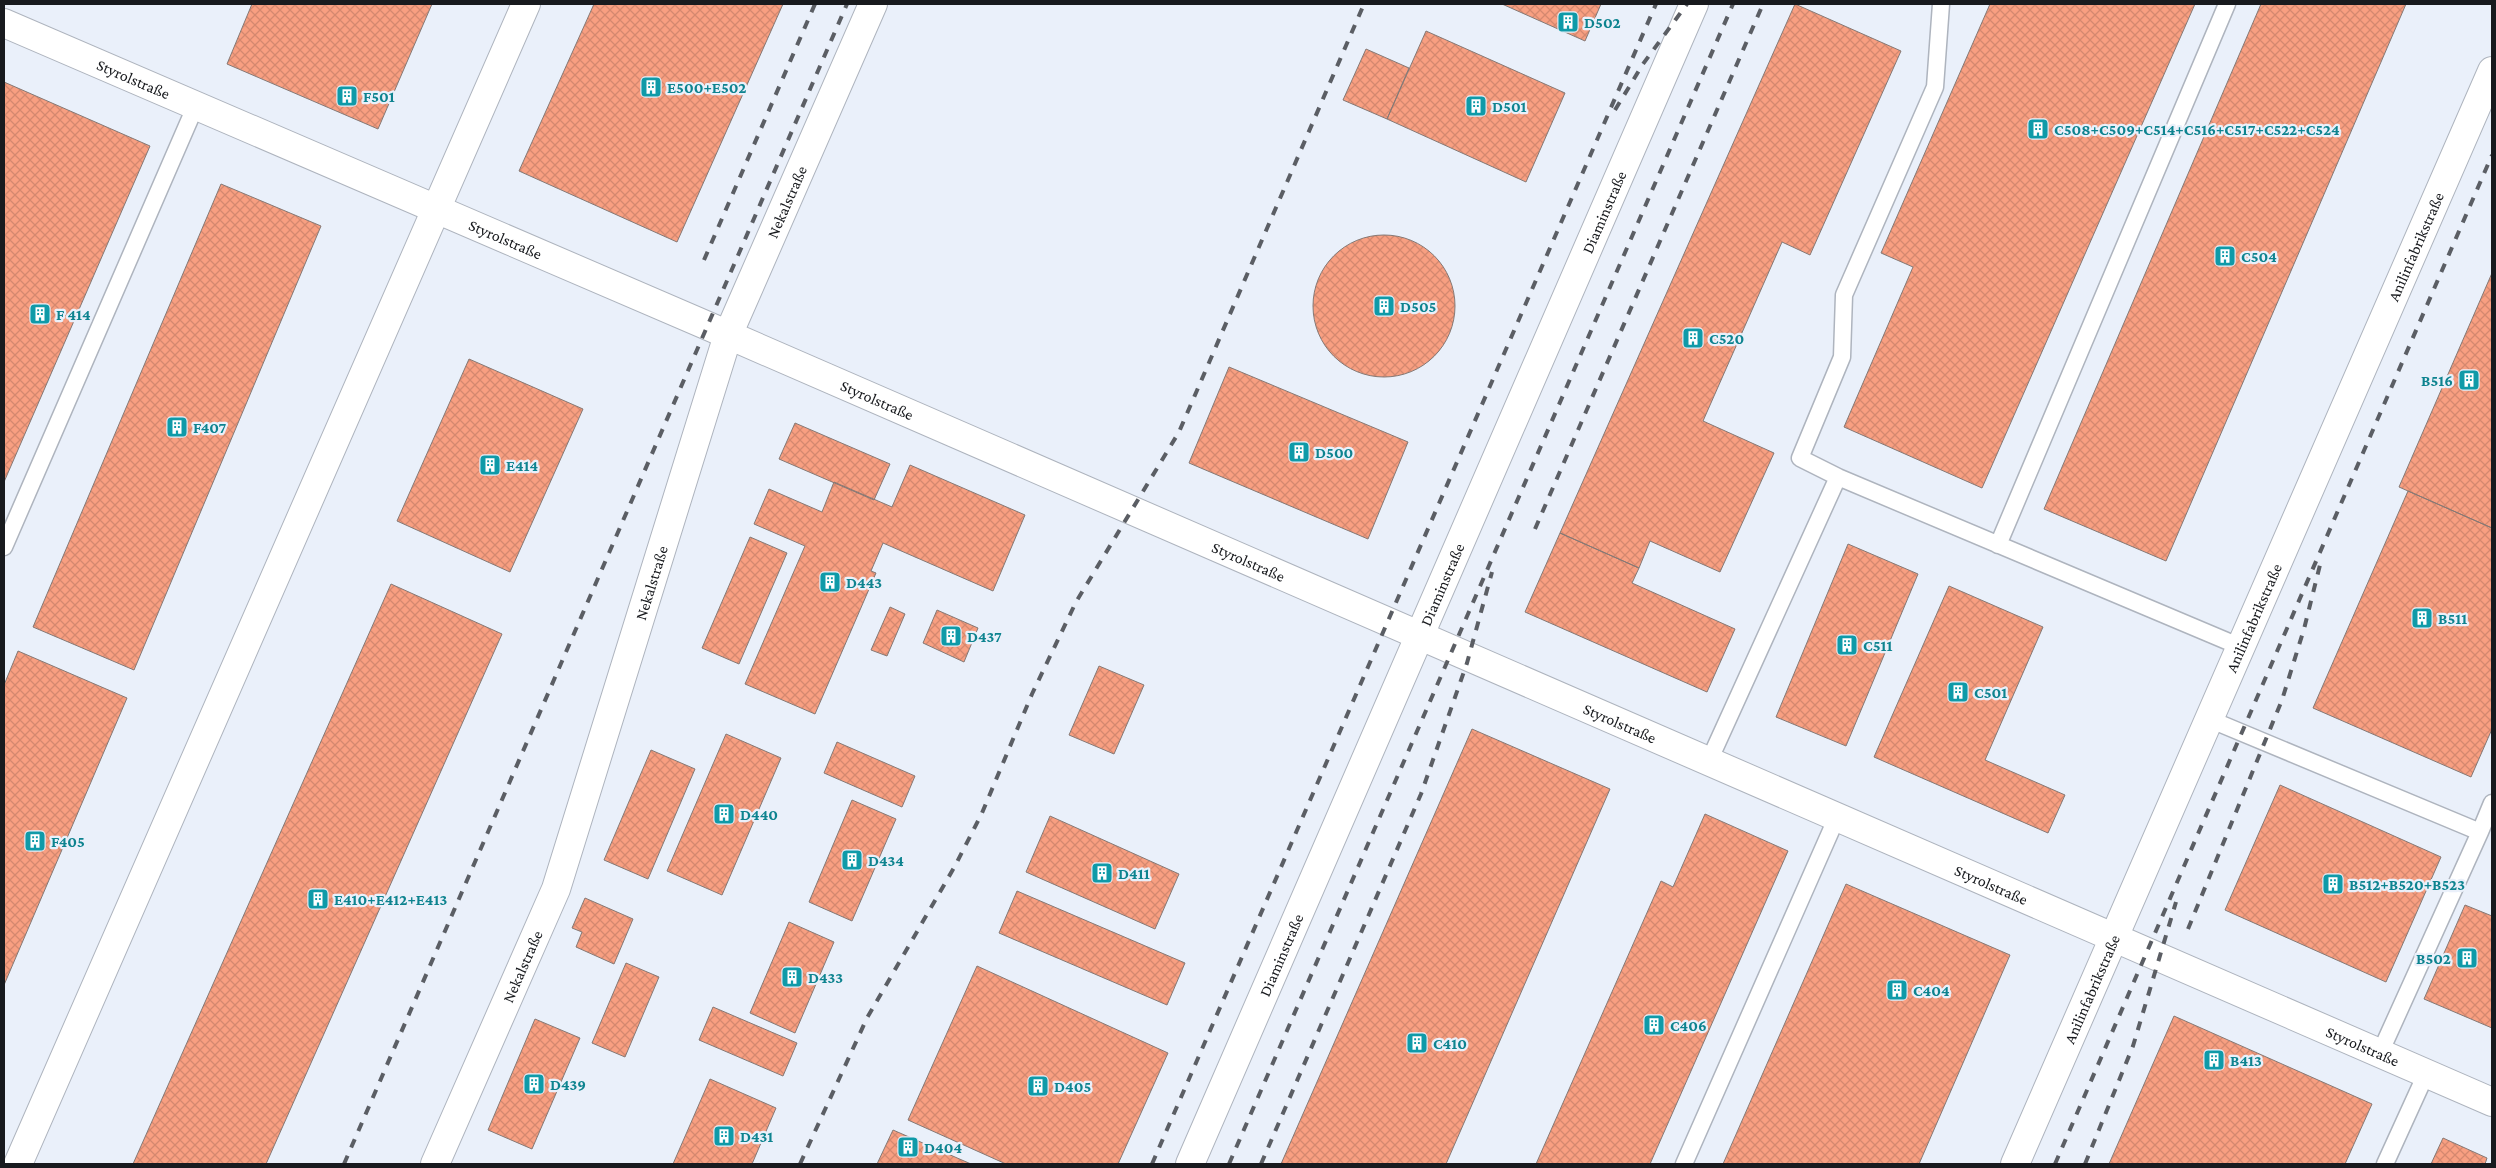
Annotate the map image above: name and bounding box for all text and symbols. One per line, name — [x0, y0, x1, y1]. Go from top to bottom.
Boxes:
building icon: D502 — [1556, 10, 1580, 34]
place label: D502 — [1584, 14, 1621, 31]
street label: Styrolstraße — [94, 56, 172, 102]
building icon: E500+E502 — [639, 75, 663, 99]
place label: E500+E502 — [667, 79, 746, 96]
building icon: F501 — [335, 84, 359, 108]
place label: F501 — [363, 88, 395, 105]
building icon: D501 — [1464, 94, 1488, 118]
place label: D501 — [1492, 98, 1527, 115]
building icon: C508+C509+C514+C516+C517+C522+C524 — [2026, 117, 2050, 141]
place label: C508+C509+C514+C516+C517+C522+C524 — [2054, 121, 2340, 138]
street label: Nekalstraße — [764, 163, 810, 241]
street label: Diaminstraße — [1579, 168, 1629, 256]
street label: Anilinfabrikstraße — [2385, 190, 2447, 304]
street label: Styrolstraße — [466, 216, 544, 263]
building icon: C504 — [2213, 244, 2237, 268]
place label: C504 — [2241, 248, 2277, 265]
building icon: D505 — [1372, 294, 1396, 318]
place label: D505 — [1400, 298, 1437, 315]
building icon: F 414 — [28, 302, 52, 326]
place label: F 414 — [56, 306, 91, 323]
building icon: C520 — [1681, 326, 1705, 350]
place label: C520 — [1709, 330, 1744, 347]
building icon: B516 — [2457, 368, 2481, 392]
place label: B516 — [2421, 372, 2453, 389]
street label: Styrolstraße — [838, 377, 916, 423]
building icon: F407 — [165, 415, 189, 439]
place label: F407 — [193, 419, 227, 436]
building icon: D500 — [1287, 440, 1311, 464]
place label: D500 — [1315, 444, 1353, 461]
building icon: E414 — [478, 453, 502, 477]
place label: E414 — [506, 457, 539, 474]
street label: Styrolstraße — [1209, 538, 1288, 585]
street label: Diaminstraße — [1417, 541, 1468, 628]
street label: Nekalstraße — [632, 544, 671, 622]
street label: Anilinfabrikstraße — [2223, 561, 2285, 675]
building icon: D443 — [818, 570, 842, 594]
place label: D443 — [846, 574, 882, 591]
building icon: B511 — [2410, 606, 2434, 630]
place label: B511 — [2438, 610, 2467, 627]
building icon: D437 — [939, 624, 963, 648]
place label: D437 — [967, 628, 1002, 645]
building icon: C511 — [1835, 633, 1859, 657]
place label: C511 — [1863, 637, 1892, 654]
building icon: C501 — [1946, 680, 1970, 704]
place label: C501 — [1974, 684, 2007, 701]
street label: Styrolstraße — [1581, 700, 1659, 746]
building icon: D440 — [712, 802, 736, 826]
place label: D440 — [740, 806, 778, 823]
building icon: F405 — [23, 829, 47, 853]
place label: F405 — [51, 833, 85, 850]
building icon: D434 — [840, 848, 864, 872]
place label: D434 — [868, 852, 904, 869]
building icon: D411 — [1090, 861, 1114, 885]
street label: Styrolstraße — [1952, 861, 2030, 908]
place label: D411 — [1118, 865, 1150, 882]
building icon: B512+B520+B523 — [2321, 872, 2345, 896]
place label: B512+B520+B523 — [2349, 876, 2465, 893]
building icon: E410+E412+E413 — [306, 887, 330, 911]
place label: E410+E412+E413 — [334, 891, 447, 908]
street label: Diaminstraße — [1256, 911, 1307, 999]
street label: Nekalstraße — [499, 928, 546, 1005]
street label: Anilinfabrikstraße — [2061, 932, 2123, 1046]
building icon: B502 — [2455, 946, 2479, 970]
place label: B502 — [2416, 950, 2451, 967]
building icon: D433 — [780, 965, 804, 989]
place label: D433 — [808, 969, 843, 986]
building icon: C404 — [1885, 978, 1909, 1002]
place label: C404 — [1913, 982, 1950, 999]
building icon: C406 — [1642, 1013, 1666, 1037]
place label: C406 — [1670, 1017, 1707, 1034]
street label: Styrolstraße — [2324, 1023, 2402, 1070]
building icon: C410 — [1405, 1031, 1429, 1055]
place label: C410 — [1433, 1035, 1467, 1052]
building icon: B413 — [2202, 1048, 2226, 1072]
place label: B413 — [2230, 1052, 2262, 1069]
building icon: D439 — [522, 1072, 546, 1096]
building icon: D405 — [1026, 1074, 1050, 1098]
place label: D439 — [550, 1076, 586, 1093]
place label: D405 — [1054, 1078, 1091, 1095]
building icon: D431 — [712, 1124, 736, 1148]
place label: D431 — [740, 1128, 773, 1145]
building icon: D404 — [896, 1135, 920, 1159]
place label: D404 — [924, 1139, 962, 1156]

